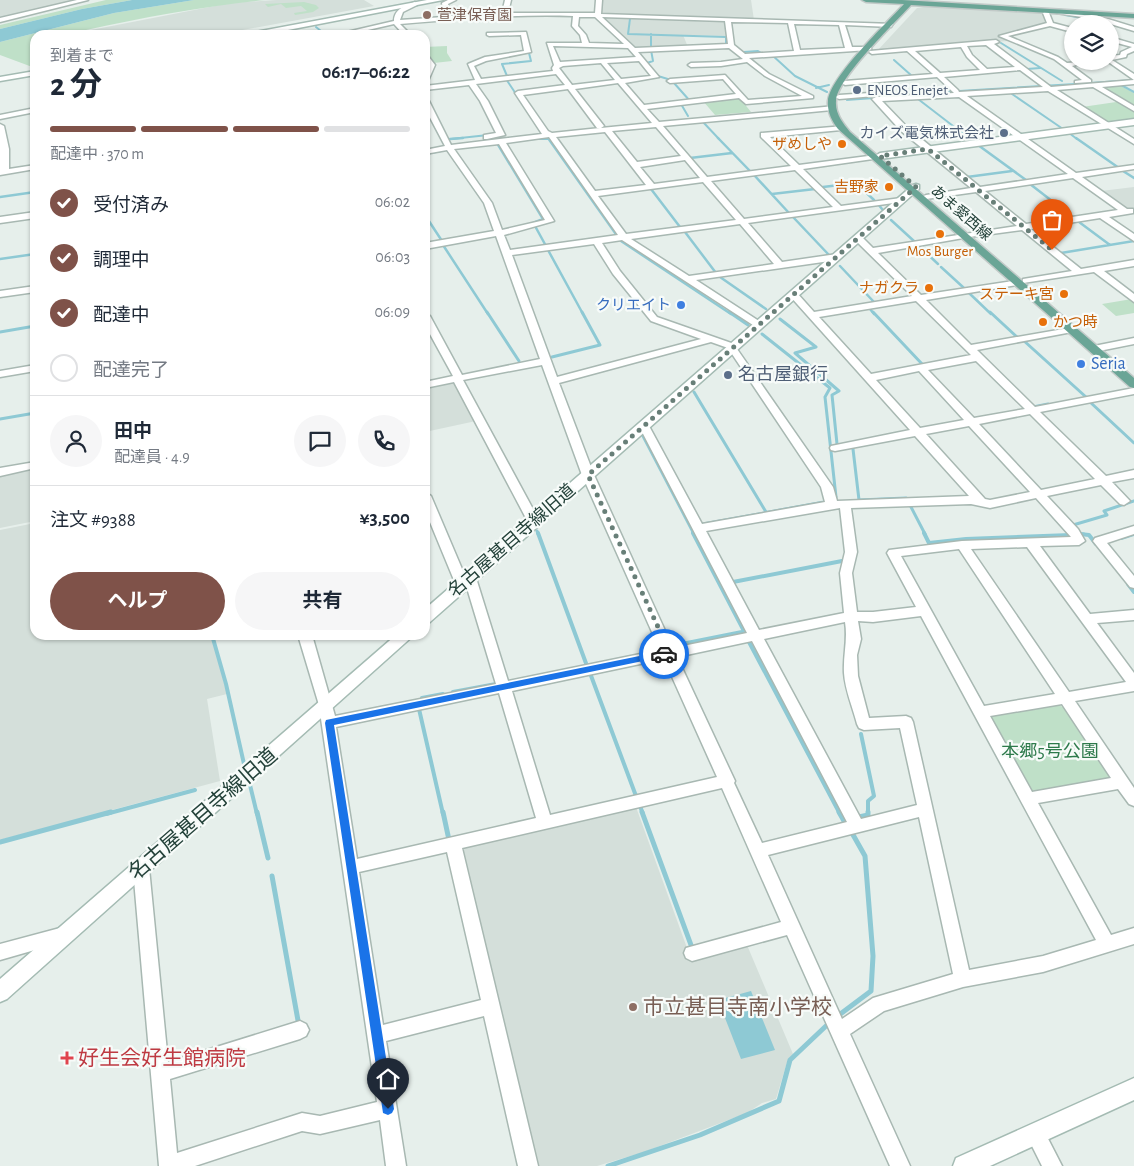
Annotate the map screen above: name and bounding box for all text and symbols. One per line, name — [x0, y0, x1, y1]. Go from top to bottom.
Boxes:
place label: 萱津保育園 — [437, 7, 512, 23]
marker: 萱津保育園 — [421, 9, 433, 21]
map controls — [1064, 15, 1119, 70]
button: layers — [1064, 15, 1119, 70]
text: 到着まで — [50, 48, 114, 64]
text: 06:17–06:22 — [321, 63, 410, 82]
text: 2 分 — [50, 69, 102, 101]
place label: ENEOS Enejet — [867, 83, 948, 98]
marker: ENEOS Enejet — [851, 84, 863, 96]
place label: カイズ電気株式会社 — [859, 125, 994, 141]
marker: カイズ電気株式会社 — [998, 127, 1010, 139]
place label: ザめしや — [772, 136, 832, 152]
marker: ザめしや — [836, 138, 848, 150]
text: 配達中 · 370 m — [50, 146, 144, 162]
place label: 吉野家 — [834, 179, 879, 195]
marker: 吉野家 — [883, 181, 895, 193]
street label: あま愛西線 — [928, 182, 995, 243]
icon: check — [50, 189, 78, 217]
text: 06:02 — [375, 194, 410, 210]
text: 受付済み — [93, 196, 169, 215]
pin — [1031, 199, 1073, 250]
icon: bag — [1038, 206, 1066, 234]
marker: Mos Burger — [934, 228, 946, 240]
icon: check — [50, 244, 78, 272]
place label: Mos Burger — [907, 244, 973, 259]
text: 06:03 — [375, 249, 410, 265]
text: 調理中 — [93, 251, 150, 270]
place label: ナガクラ — [859, 280, 919, 296]
marker: ナガクラ — [923, 282, 935, 294]
place label: ステーキ宮 — [979, 286, 1054, 302]
marker: ステーキ宮 — [1058, 288, 1070, 300]
place label: クリエイト — [596, 297, 671, 313]
icon: check — [50, 299, 78, 327]
marker: クリエイト — [675, 299, 687, 311]
text: 06:09 — [374, 304, 410, 320]
text: 配達中 — [93, 306, 150, 325]
place label: かつ時 — [1053, 314, 1098, 330]
marker: かつ時 — [1037, 316, 1049, 328]
place label: Seria — [1091, 355, 1126, 373]
marker: Seria — [1075, 358, 1087, 370]
text: 配達完了 — [93, 361, 169, 380]
place label: 名古屋銀行 — [738, 364, 828, 384]
marker: 名古屋銀行 — [722, 369, 734, 381]
button: person — [50, 415, 102, 467]
button: chat — [294, 415, 346, 467]
button: phone — [358, 415, 410, 467]
text: 田中 — [114, 422, 152, 441]
text: 配達員 · 4.9 — [114, 449, 190, 465]
street label: 名古屋甚目寺線旧道 — [444, 480, 579, 601]
text: ¥3,500 — [359, 509, 410, 528]
text: 注文 #9388 — [50, 511, 136, 530]
button: ヘルプ — [50, 572, 225, 630]
button: 共有 — [235, 572, 410, 630]
courier — [639, 629, 689, 679]
icon: car — [650, 640, 678, 668]
park label: 本郷5号公園 — [1001, 742, 1099, 761]
street label: 名古屋甚目寺線旧道 — [124, 743, 281, 884]
place label: 市立甚目寺南小学校 — [643, 996, 832, 1018]
marker: 市立甚目寺南小学校 — [627, 1001, 639, 1013]
place label: 好生会好生館病院 — [78, 1047, 246, 1069]
marker: 好生会好生館病院 — [60, 1051, 74, 1065]
pin — [367, 1058, 409, 1109]
icon: home — [374, 1065, 402, 1093]

